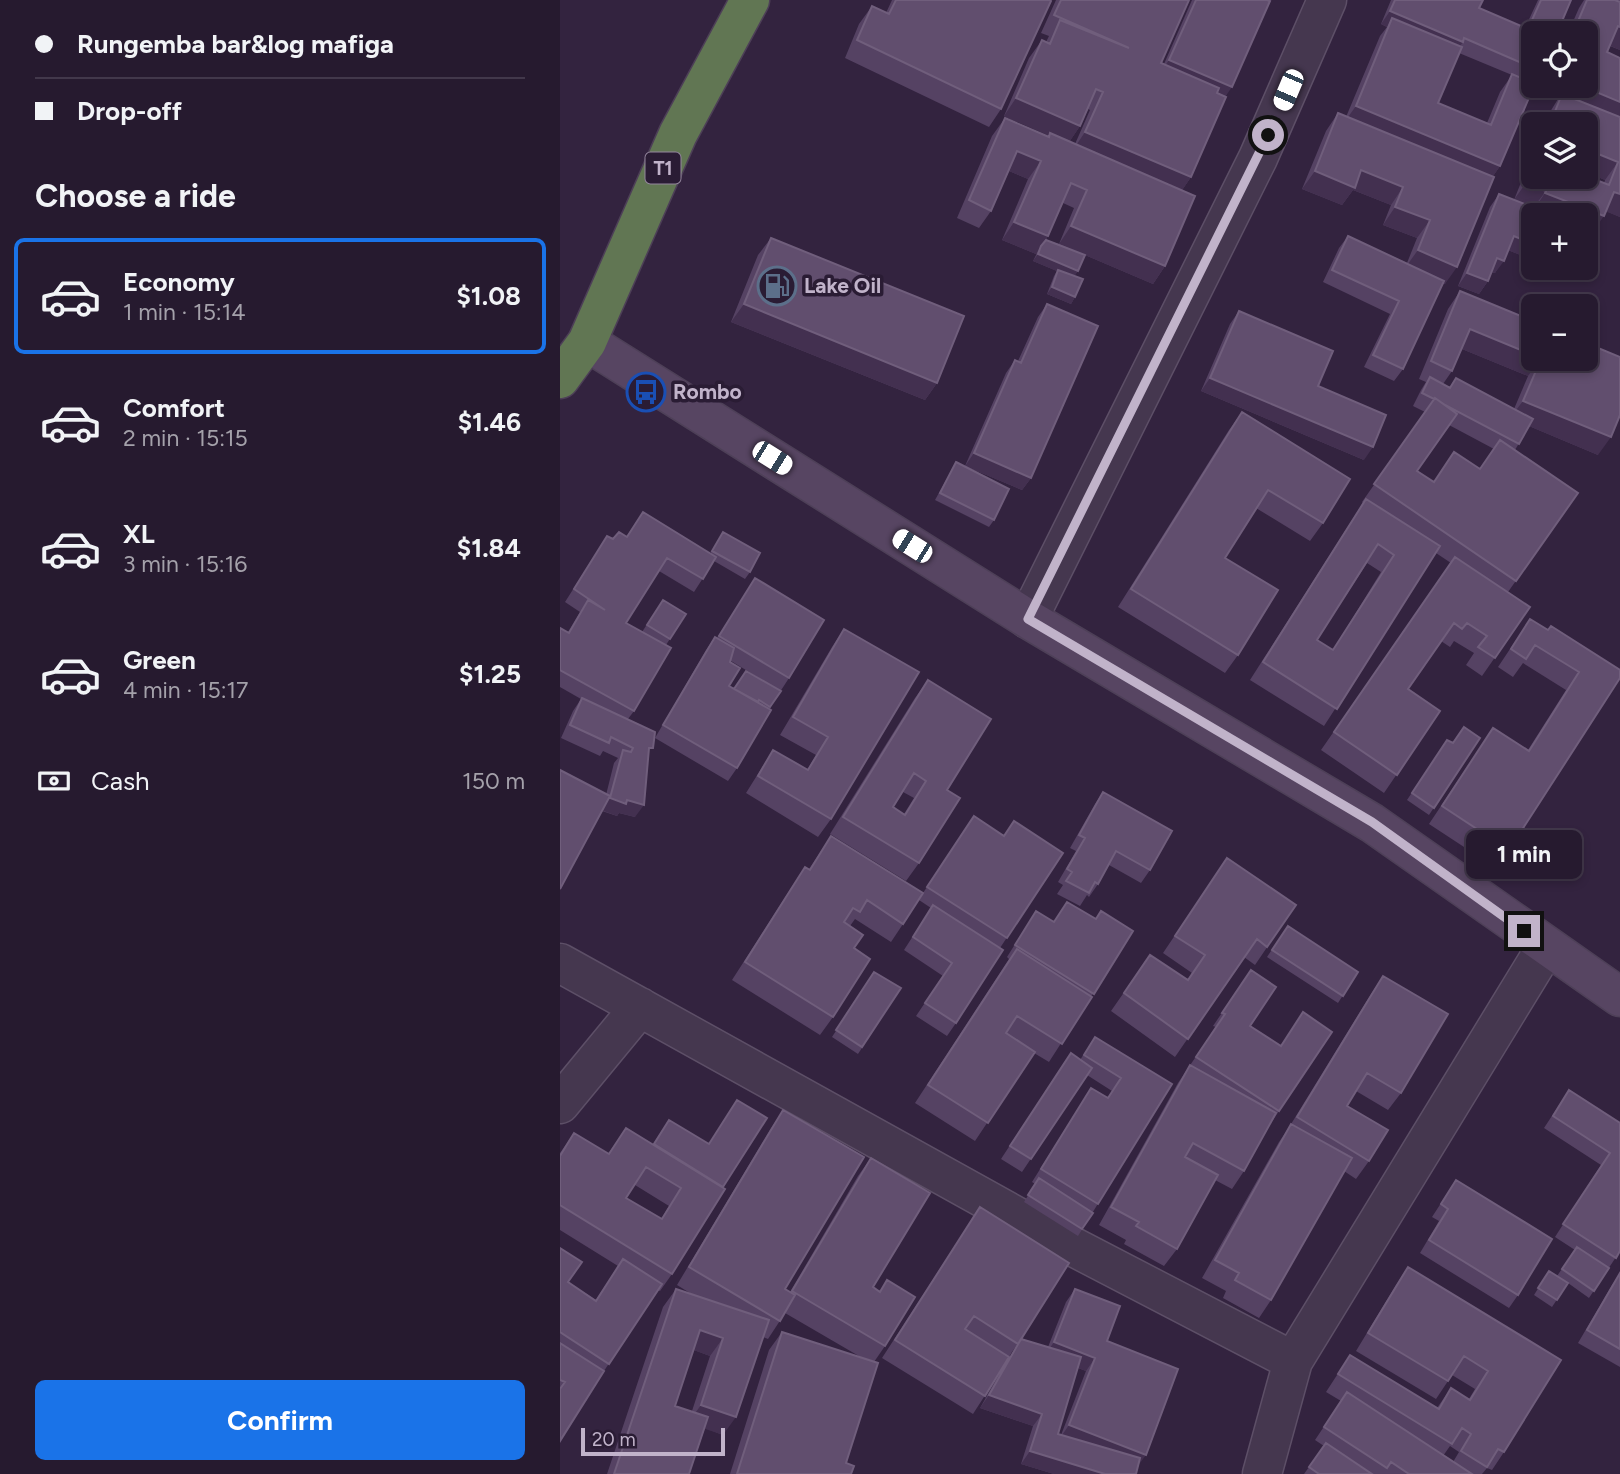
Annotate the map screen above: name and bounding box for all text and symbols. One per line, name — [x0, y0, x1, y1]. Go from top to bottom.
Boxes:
map controls — [1521, 21, 1598, 371]
button: locate — [1521, 21, 1598, 98]
text: Rungemba bar&log mafiga — [77, 28, 394, 60]
car — [1271, 67, 1306, 113]
text: Drop-off — [77, 95, 182, 127]
button: layers — [1521, 112, 1598, 189]
route start — [1252, 119, 1284, 151]
road number: T1 — [646, 152, 680, 184]
text: Choose a ride — [35, 177, 236, 215]
button: + — [1521, 203, 1598, 280]
icon: car — [39, 265, 102, 328]
fuel station icon: Lake Oil — [756, 265, 798, 307]
text: Economy — [123, 266, 235, 298]
place label: Lake Oil — [804, 273, 881, 298]
text: $1.08 — [456, 280, 521, 312]
button: − — [1521, 294, 1598, 371]
text: 1 min · 15:14 — [123, 298, 245, 326]
bus stop icon: Rombo — [625, 371, 667, 413]
place label: Rombo — [673, 379, 742, 404]
icon: car — [39, 391, 102, 454]
text: Comfort — [123, 392, 225, 424]
text: $1.46 — [458, 406, 521, 438]
text: 2 min · 15:15 — [123, 424, 248, 452]
car — [749, 438, 796, 478]
icon: car — [39, 517, 102, 580]
text: XL — [123, 518, 155, 550]
car — [889, 526, 936, 566]
text: $1.84 — [457, 532, 521, 564]
text: 3 min · 15:16 — [123, 550, 247, 578]
icon: car — [39, 643, 102, 706]
text: Green — [123, 644, 196, 676]
text: $1.25 — [459, 658, 521, 690]
text: 4 min · 15:17 — [123, 676, 248, 704]
icon: cash — [35, 762, 73, 800]
text: Cash — [91, 765, 150, 797]
text: 150 m — [462, 767, 525, 795]
callout: 1 min — [1466, 830, 1582, 878]
text: 1 min — [1497, 840, 1551, 868]
route end — [1508, 915, 1540, 947]
button: Confirm — [35, 1380, 525, 1460]
scale bar — [581, 1425, 724, 1457]
text: 20 m — [592, 1428, 636, 1451]

